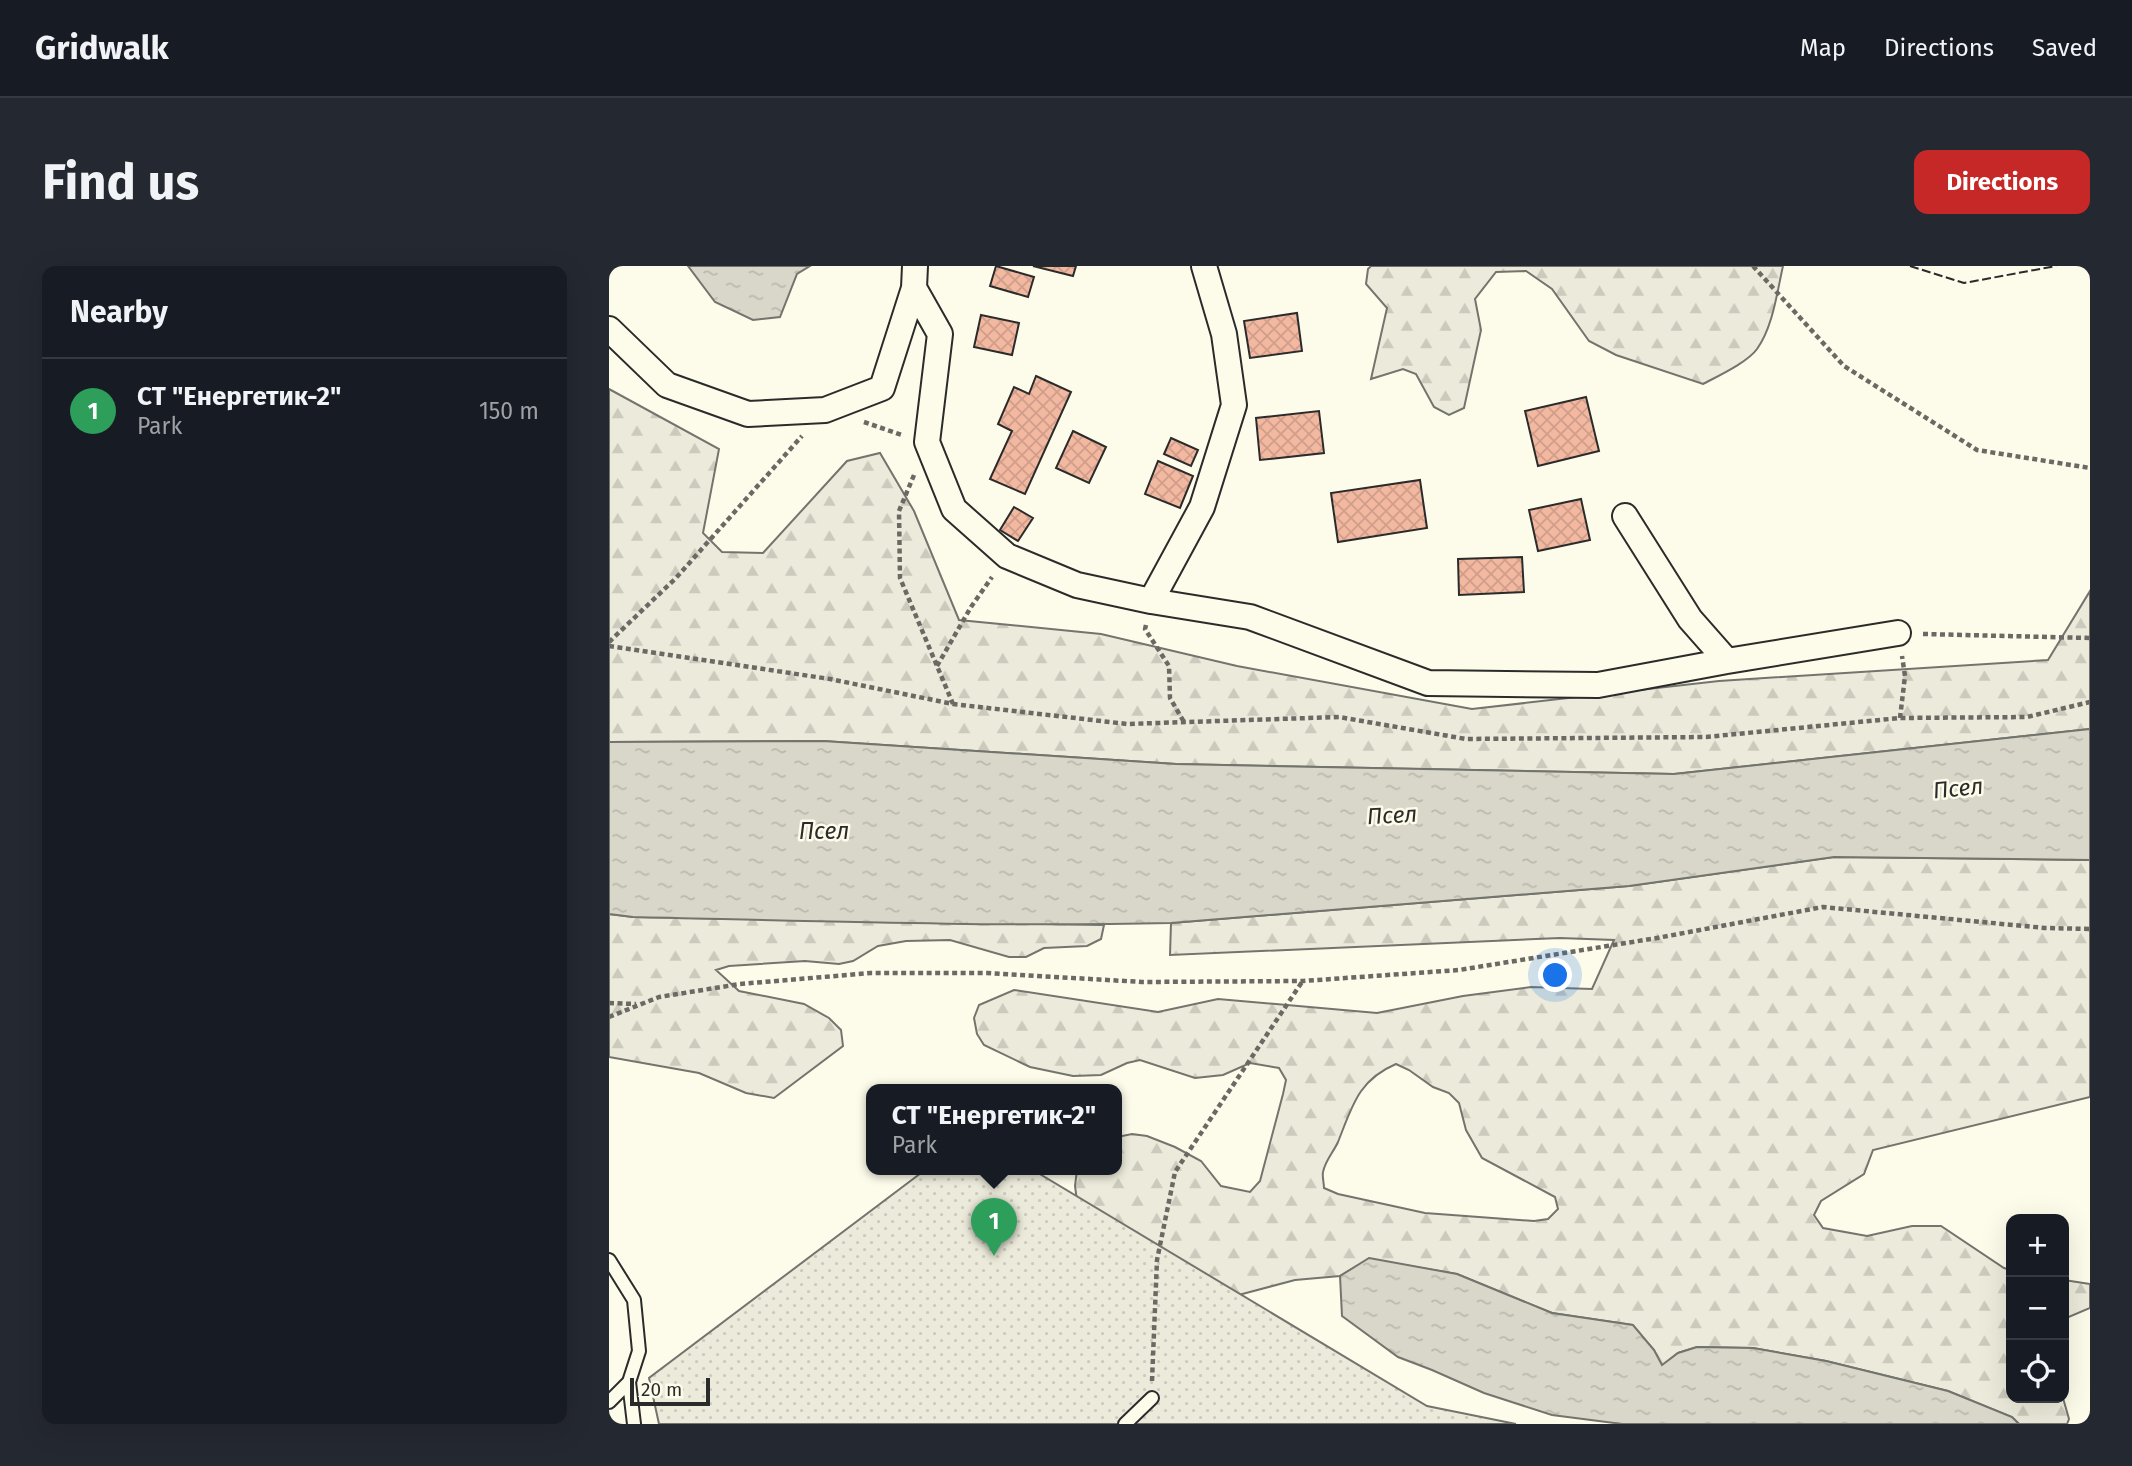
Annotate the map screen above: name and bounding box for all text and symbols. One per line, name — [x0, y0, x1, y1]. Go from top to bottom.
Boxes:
text: Gridwalk — [35, 28, 169, 68]
text: Map — [1800, 34, 1846, 62]
text: Directions — [1884, 34, 1994, 62]
text: Saved — [2032, 34, 2097, 62]
button: Directions — [1914, 150, 2090, 214]
text: Find us — [42, 153, 199, 212]
text: Nearby — [70, 294, 168, 330]
text: СТ "Енергетик-2" — [137, 381, 341, 412]
text: 1 — [88, 397, 98, 425]
text: 150 m — [479, 397, 539, 425]
text: Park — [137, 412, 182, 440]
water label: Псел — [1931, 771, 1985, 805]
water label: Псел — [1366, 800, 1418, 830]
water label: Псел — [799, 817, 849, 845]
your location — [1538, 958, 1572, 992]
popup — [866, 1084, 1122, 1175]
text: СТ "Енергетик-2" — [892, 1100, 1096, 1131]
text: Park — [892, 1131, 937, 1159]
pin: 1 — [971, 1198, 1017, 1256]
map controls — [2006, 1214, 2069, 1403]
button: + — [2006, 1214, 2069, 1277]
button: − — [2006, 1277, 2069, 1340]
button: locate — [2006, 1340, 2069, 1403]
scale bar — [630, 1375, 711, 1407]
text: 20 m — [641, 1378, 682, 1401]

